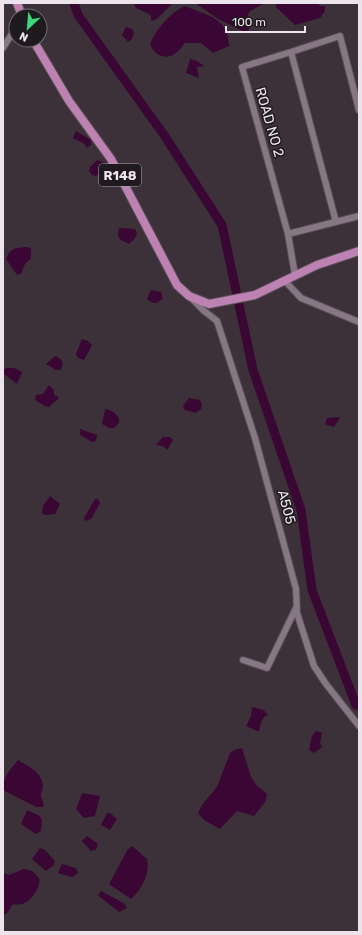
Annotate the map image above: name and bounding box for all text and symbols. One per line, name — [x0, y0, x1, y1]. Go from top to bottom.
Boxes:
north arrow — [8, 8, 48, 48]
scale bar — [226, 8, 305, 34]
text: 100 m — [232, 15, 266, 29]
text: N — [17, 29, 30, 44]
street label: ROAD NO 2 — [251, 85, 288, 159]
road number: R148 — [99, 164, 141, 186]
street label: A505 — [274, 488, 299, 526]

